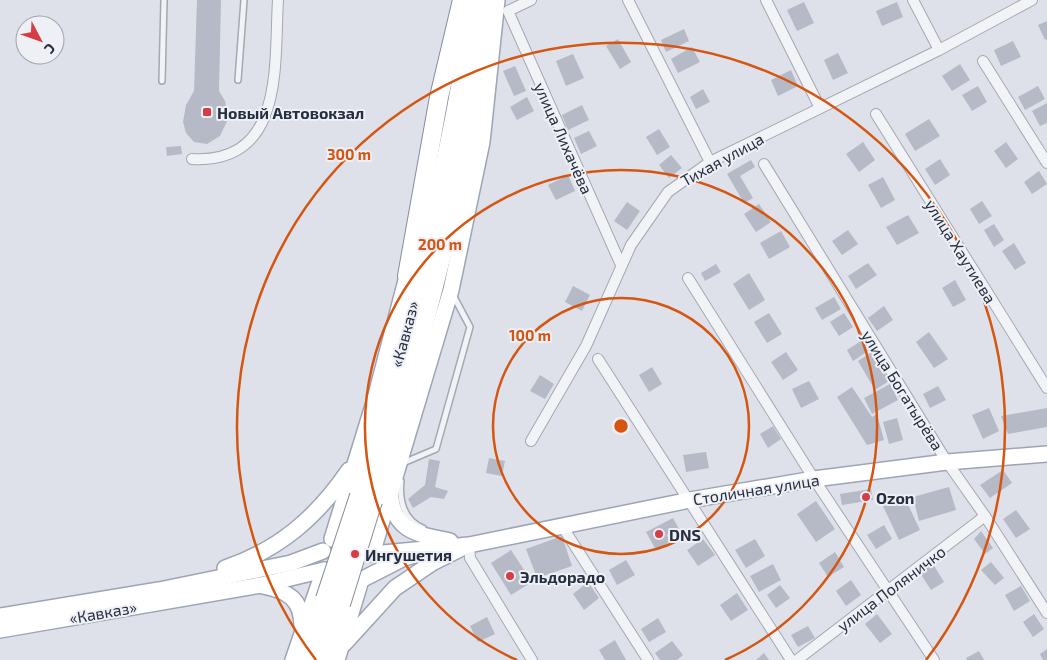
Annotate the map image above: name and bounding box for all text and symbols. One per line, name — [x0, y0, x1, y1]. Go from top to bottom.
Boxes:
north arrow — [15, 15, 65, 65]
text: С — [41, 40, 59, 58]
street label: улица Лихачёва — [530, 79, 597, 197]
place label: Новый Автовокзал — [217, 103, 364, 122]
marker: Новый Автовокзал — [201, 106, 213, 118]
street label: Тихая улица — [677, 128, 767, 190]
text: 300 m — [327, 145, 371, 163]
street label: улица Хаутиева — [921, 196, 1001, 307]
text: 200 m — [418, 235, 462, 253]
street label: «Кавказ» — [386, 298, 422, 369]
text: 100 m — [509, 326, 551, 344]
street label: улица Богатырёва — [857, 326, 948, 454]
centre of rings — [612, 417, 630, 435]
street label: Столичная улица — [691, 470, 821, 509]
place label: Ozon — [876, 488, 914, 507]
marker: Ozon — [860, 491, 872, 503]
place label: DNS — [669, 525, 701, 544]
marker: DNS — [653, 528, 665, 540]
street label: улица Поляничко — [833, 541, 949, 636]
place label: Ингушетия — [365, 545, 452, 564]
marker: Ингушетия — [349, 548, 361, 560]
place label: Эльдорадо — [520, 567, 605, 586]
marker: Эльдорадо — [504, 570, 516, 582]
street label: «Кавказ» — [68, 597, 138, 627]

